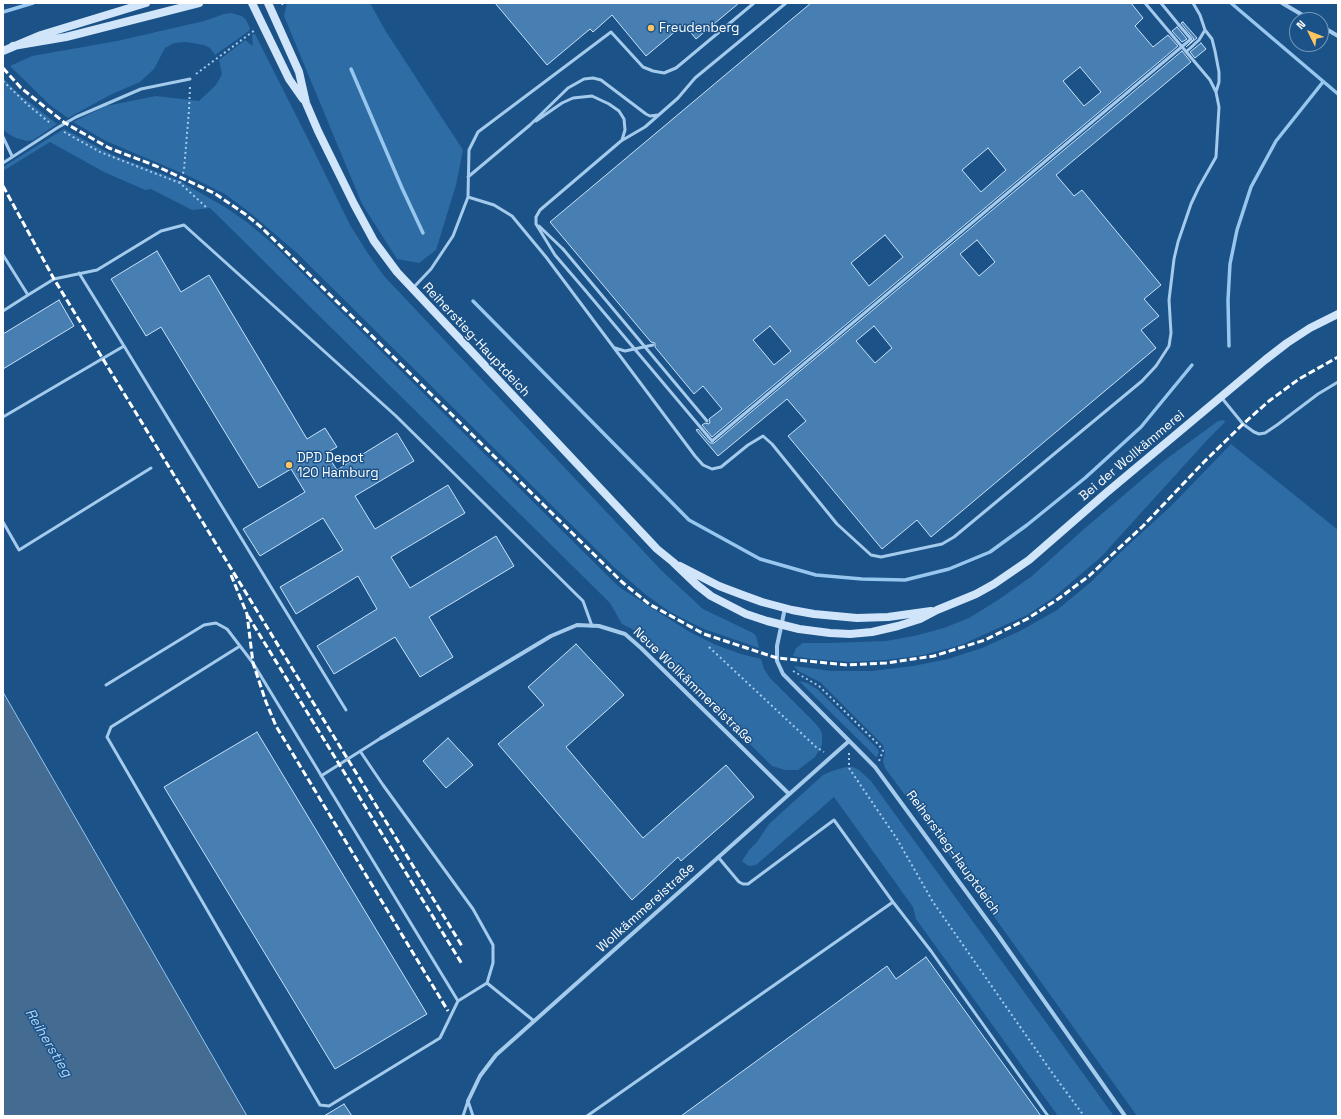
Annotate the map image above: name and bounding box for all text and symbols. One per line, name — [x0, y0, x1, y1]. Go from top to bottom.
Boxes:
north arrow — [1289, 12, 1329, 52]
text: N — [1293, 17, 1309, 32]
place label: Freudenberg — [659, 20, 739, 36]
marker: Freudenberg — [646, 23, 656, 33]
street label: Reiherstieg-Hauptdeich — [419, 280, 533, 400]
street label: Bei der Wollkämmerei — [1076, 407, 1188, 505]
place label: DPD Depot 120 Hamburg — [297, 450, 378, 481]
marker: DPD Depot 120 Hamburg — [284, 460, 294, 470]
street label: Neue Wollkämmereistraße — [629, 624, 757, 748]
street label: Reiherstieg-Hauptdeich — [903, 788, 1003, 918]
street label: Wollkämmereistraße — [594, 860, 698, 956]
water label: Reiherstieg — [21, 1006, 75, 1080]

